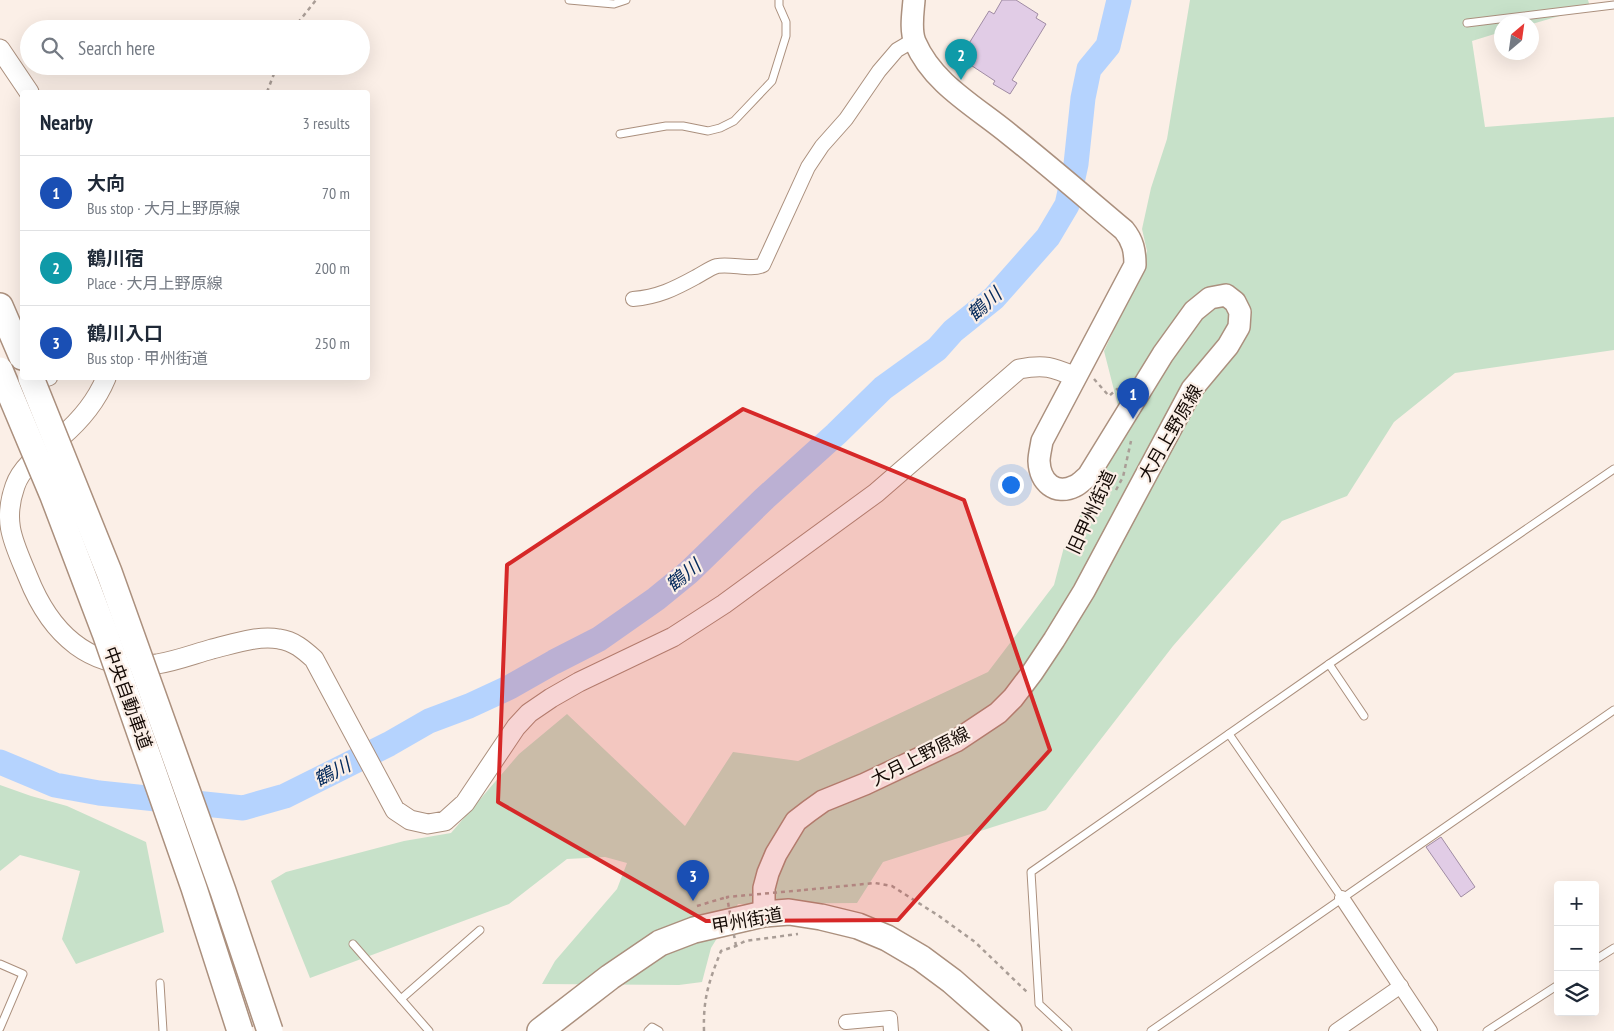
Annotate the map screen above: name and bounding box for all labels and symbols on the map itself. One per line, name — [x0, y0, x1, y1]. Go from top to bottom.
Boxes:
north arrow — [1494, 15, 1539, 60]
pin: 2 — [945, 39, 977, 80]
water label: 鶴川 — [962, 281, 1008, 326]
pin: 1 — [1117, 378, 1149, 419]
street label: 大月上野原線 — [1133, 380, 1207, 486]
street label: 旧甲州街道 — [1062, 466, 1120, 558]
your location — [998, 472, 1024, 498]
water label: 鶴川 — [661, 552, 707, 596]
street label: 中央自動車道 — [99, 643, 157, 753]
street label: 大月上野原線 — [867, 721, 973, 791]
water label: 鶴川 — [310, 752, 356, 792]
pin: 3 — [677, 860, 709, 901]
street label: 甲州街道 — [710, 902, 784, 938]

